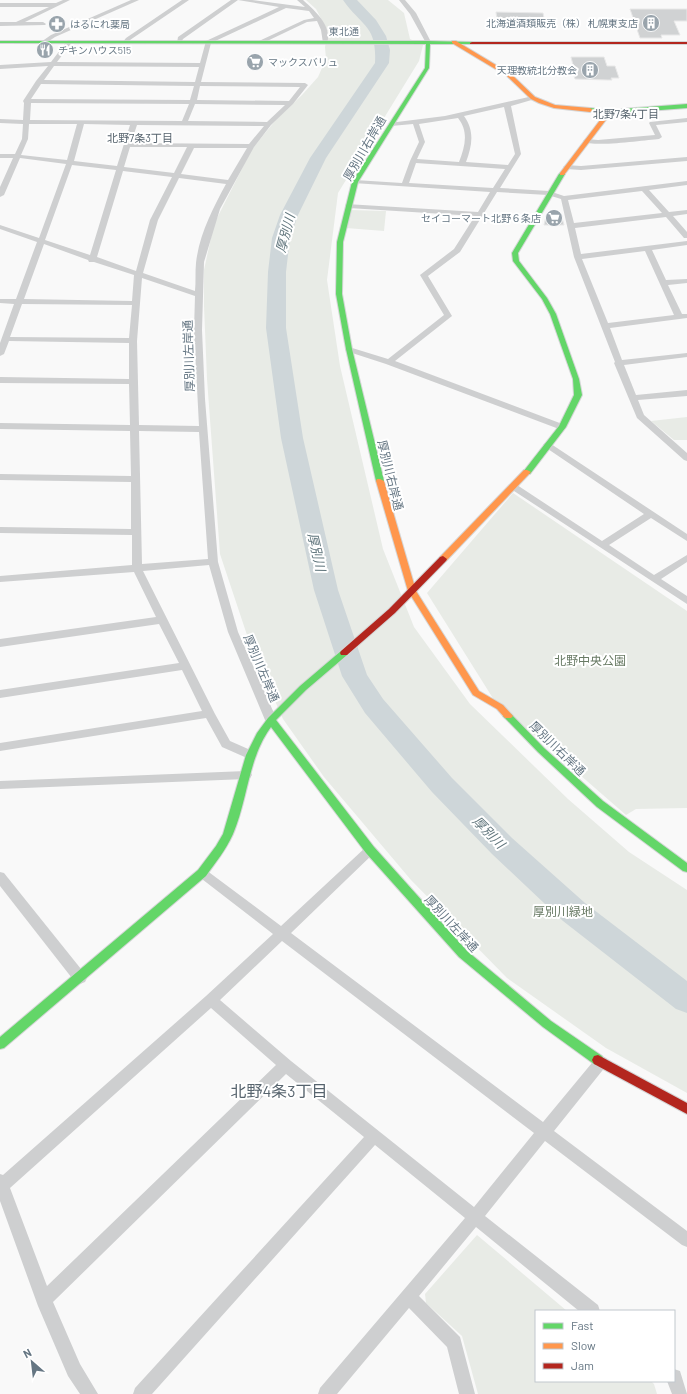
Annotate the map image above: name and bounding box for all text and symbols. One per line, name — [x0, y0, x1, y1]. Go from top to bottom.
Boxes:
building icon: 北海道酒類販売（株） 札幌東支店 — [641, 13, 661, 33]
pharmacy icon: はるにれ薬局 — [47, 14, 67, 34]
place label: 北海道酒類販売（株） 札幌東支店 — [486, 17, 638, 29]
place label: はるにれ薬局 — [70, 18, 130, 30]
street label: 東北通 — [329, 25, 359, 37]
restaurant icon: チキンハウス515 — [35, 40, 55, 60]
place label: チキンハウス515 — [58, 44, 131, 56]
supermarket icon: マックスバリュ — [245, 52, 265, 72]
place label: マックスバリュ — [268, 56, 338, 68]
building icon: 天理教統北分教会 — [580, 60, 600, 80]
place label: 天理教統北分教会 — [497, 64, 577, 76]
district label: 北野7条4丁目 — [593, 107, 659, 120]
street label: 厚別川右岸通 — [340, 113, 388, 183]
district label: 北野7条3丁目 — [107, 131, 173, 144]
supermarket icon: セイコーマート北野６条店 — [544, 208, 564, 228]
water label: 厚別川 — [272, 210, 298, 254]
place label: セイコーマート北野６条店 — [421, 212, 541, 224]
street label: 厚別川左岸通 — [180, 320, 196, 392]
street label: 厚別川右岸通 — [375, 438, 407, 512]
water label: 厚別川 — [305, 531, 330, 575]
street label: 厚別川左岸通 — [241, 632, 283, 704]
park label: 北野中央公園 — [554, 653, 626, 667]
street label: 厚別川右岸通 — [527, 718, 589, 778]
water label: 厚別川 — [470, 813, 510, 853]
street label: 厚別川左岸通 — [422, 892, 482, 954]
park label: 厚別川緑地 — [533, 904, 593, 918]
district label: 北野4条3丁目 — [230, 1081, 328, 1100]
legend — [535, 1310, 675, 1382]
text: Fast — [571, 1318, 594, 1332]
text: Slow — [571, 1338, 596, 1352]
north arrow — [12, 1342, 52, 1382]
text: N — [21, 1345, 33, 1360]
text: Jam — [571, 1358, 594, 1372]

